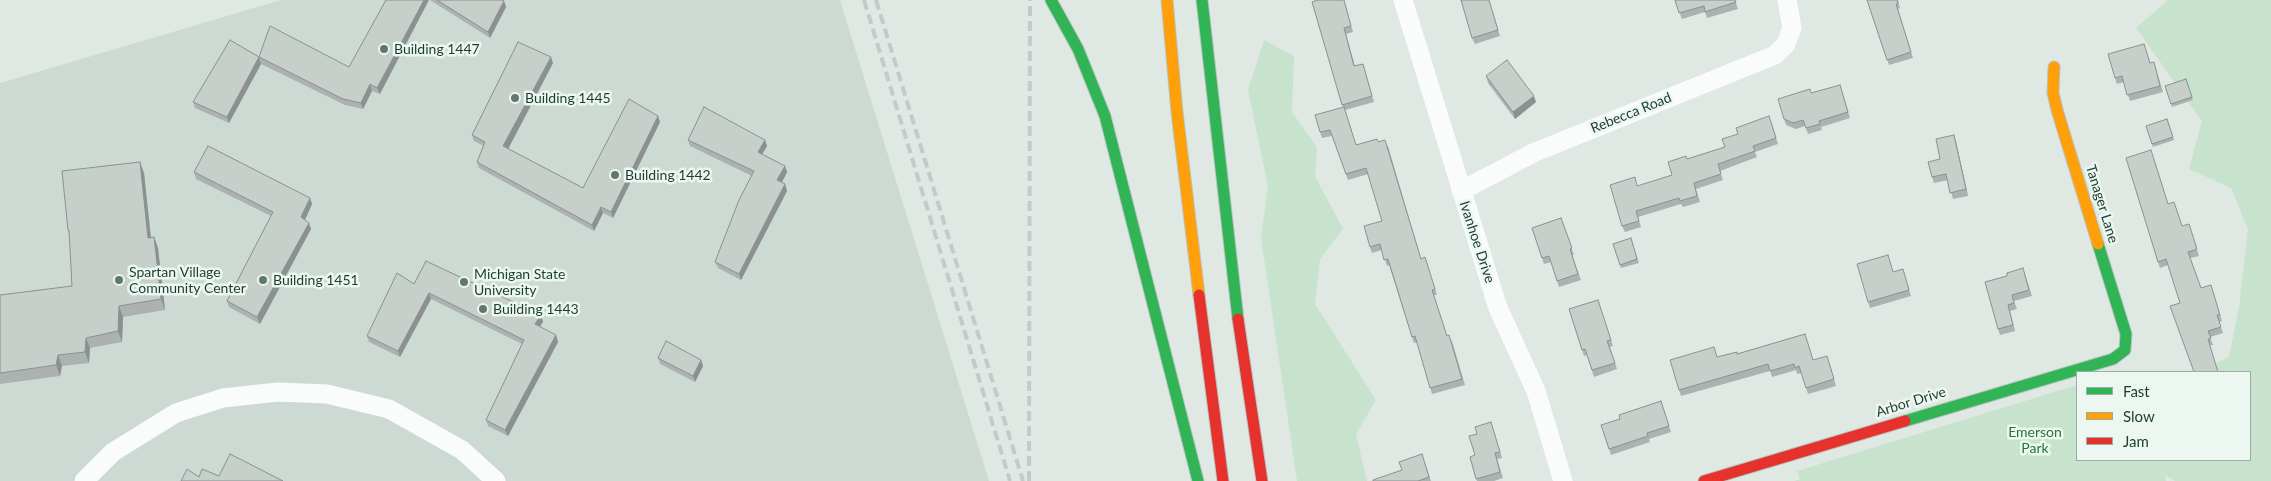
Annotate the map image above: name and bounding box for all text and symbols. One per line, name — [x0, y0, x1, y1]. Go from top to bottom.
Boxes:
place label: Building 1447 — [394, 41, 480, 57]
marker: Building 1447 — [378, 43, 390, 55]
street label: Rebecca Road — [1588, 89, 1674, 137]
place label: Building 1445 — [525, 90, 611, 106]
marker: Building 1445 — [509, 92, 521, 104]
street label: Tanager Lane — [2082, 163, 2122, 245]
place label: Building 1442 — [625, 167, 711, 183]
marker: Building 1442 — [609, 169, 621, 181]
street label: Ivanhoe Drive — [1456, 199, 1498, 285]
place label: Spartan Village Community Center — [129, 264, 246, 296]
place label: Michigan State University — [474, 266, 565, 298]
place label: Building 1451 — [273, 272, 359, 288]
marker: Spartan Village Community Center — [113, 274, 125, 286]
marker: Building 1451 — [257, 274, 269, 286]
marker: Michigan State University — [458, 276, 470, 288]
place label: Building 1443 — [493, 301, 579, 317]
marker: Building 1443 — [477, 303, 489, 315]
legend — [2076, 371, 2251, 461]
text: Fast — [2123, 382, 2150, 400]
street label: Arbor Drive — [1874, 383, 1948, 421]
text: Slow — [2123, 407, 2155, 425]
park label: Emerson Park — [2008, 424, 2062, 457]
text: Jam — [2123, 432, 2149, 450]

